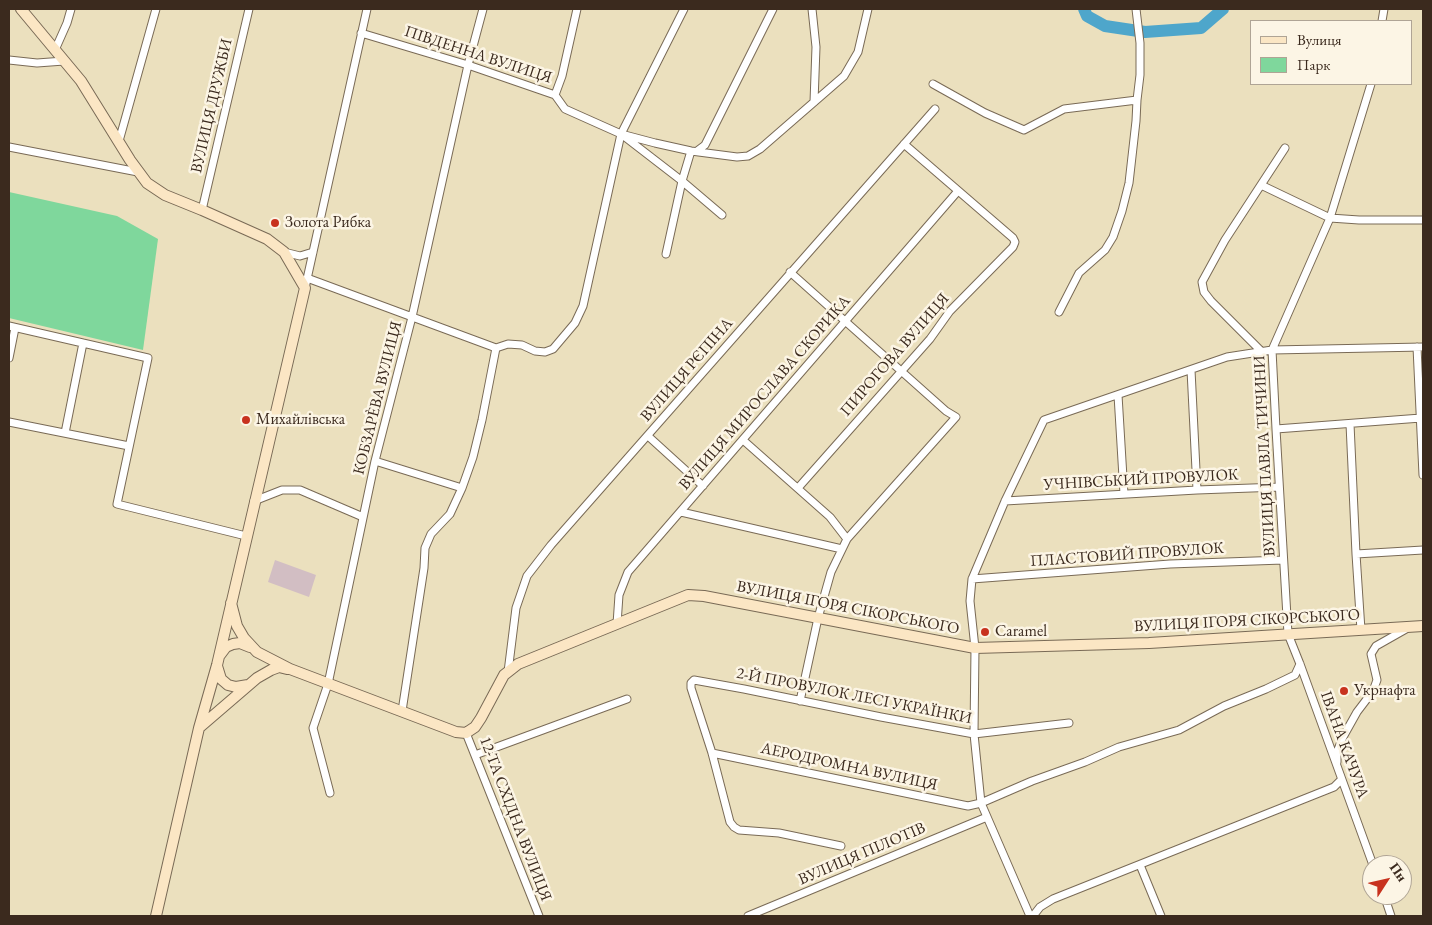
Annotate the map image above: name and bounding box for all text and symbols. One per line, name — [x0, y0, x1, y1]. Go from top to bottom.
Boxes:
legend — [1250, 20, 1412, 85]
street label: ПІВДЕННА ВУЛИЦЯ — [402, 22, 554, 88]
text: Вулиця — [1297, 30, 1342, 49]
street label: ВУЛИЦЯ ДРУЖБИ — [187, 37, 237, 175]
text: Парк — [1297, 55, 1330, 74]
place label: Золота Рибка — [285, 213, 371, 233]
marker: Золота Рибка — [269, 217, 281, 229]
street label: ПИРОГОВА ВУЛИЦЯ — [836, 290, 954, 420]
street label: ВУЛИЦЯ МИРОСЛАВА СКОРИКА — [675, 292, 855, 494]
street label: ВУЛИЦЯ РЄПІНА — [637, 314, 737, 426]
street label: КОБЗАРÈВА ВУЛИЦЯ — [350, 319, 406, 477]
street label: ВУЛИЦЯ ПАВЛА ТИЧИНИ — [1250, 355, 1280, 557]
place label: Михайлівська — [256, 410, 345, 430]
marker: Михайлівська — [240, 414, 252, 426]
street label: УЧНІВСЬКИЙ ПРОВУЛОК — [1043, 465, 1239, 495]
street label: ПЛАСТОВИЙ ПРОВУЛОК — [1029, 539, 1225, 571]
street label: ВУЛИЦЯ ІГОРЯ СІКОРСЬКОГО — [735, 577, 961, 639]
street label: ВУЛИЦЯ ІГОРЯ СІКОРСЬКОГО — [1134, 605, 1360, 637]
place label: Caramel — [995, 622, 1047, 642]
marker: Caramel — [979, 626, 991, 638]
street label: 2-Й ПРОВУЛОК ЛЕСІ УКРАЇНКИ — [735, 664, 973, 728]
place label: Укрнафта — [1354, 681, 1416, 701]
marker: Укрнафта — [1338, 685, 1350, 697]
street label: ІВАНА КАЧУРА — [1316, 689, 1372, 801]
street label: 12-ТА СХІДНА ВУЛИЦЯ — [475, 734, 555, 904]
street label: АЕРОДРОМНА ВУЛИЦЯ — [759, 739, 939, 795]
street label: ВУЛИЦЯ ПІЛОТІВ — [796, 819, 928, 889]
north arrow — [1362, 855, 1412, 905]
text: Пн — [1386, 859, 1411, 885]

